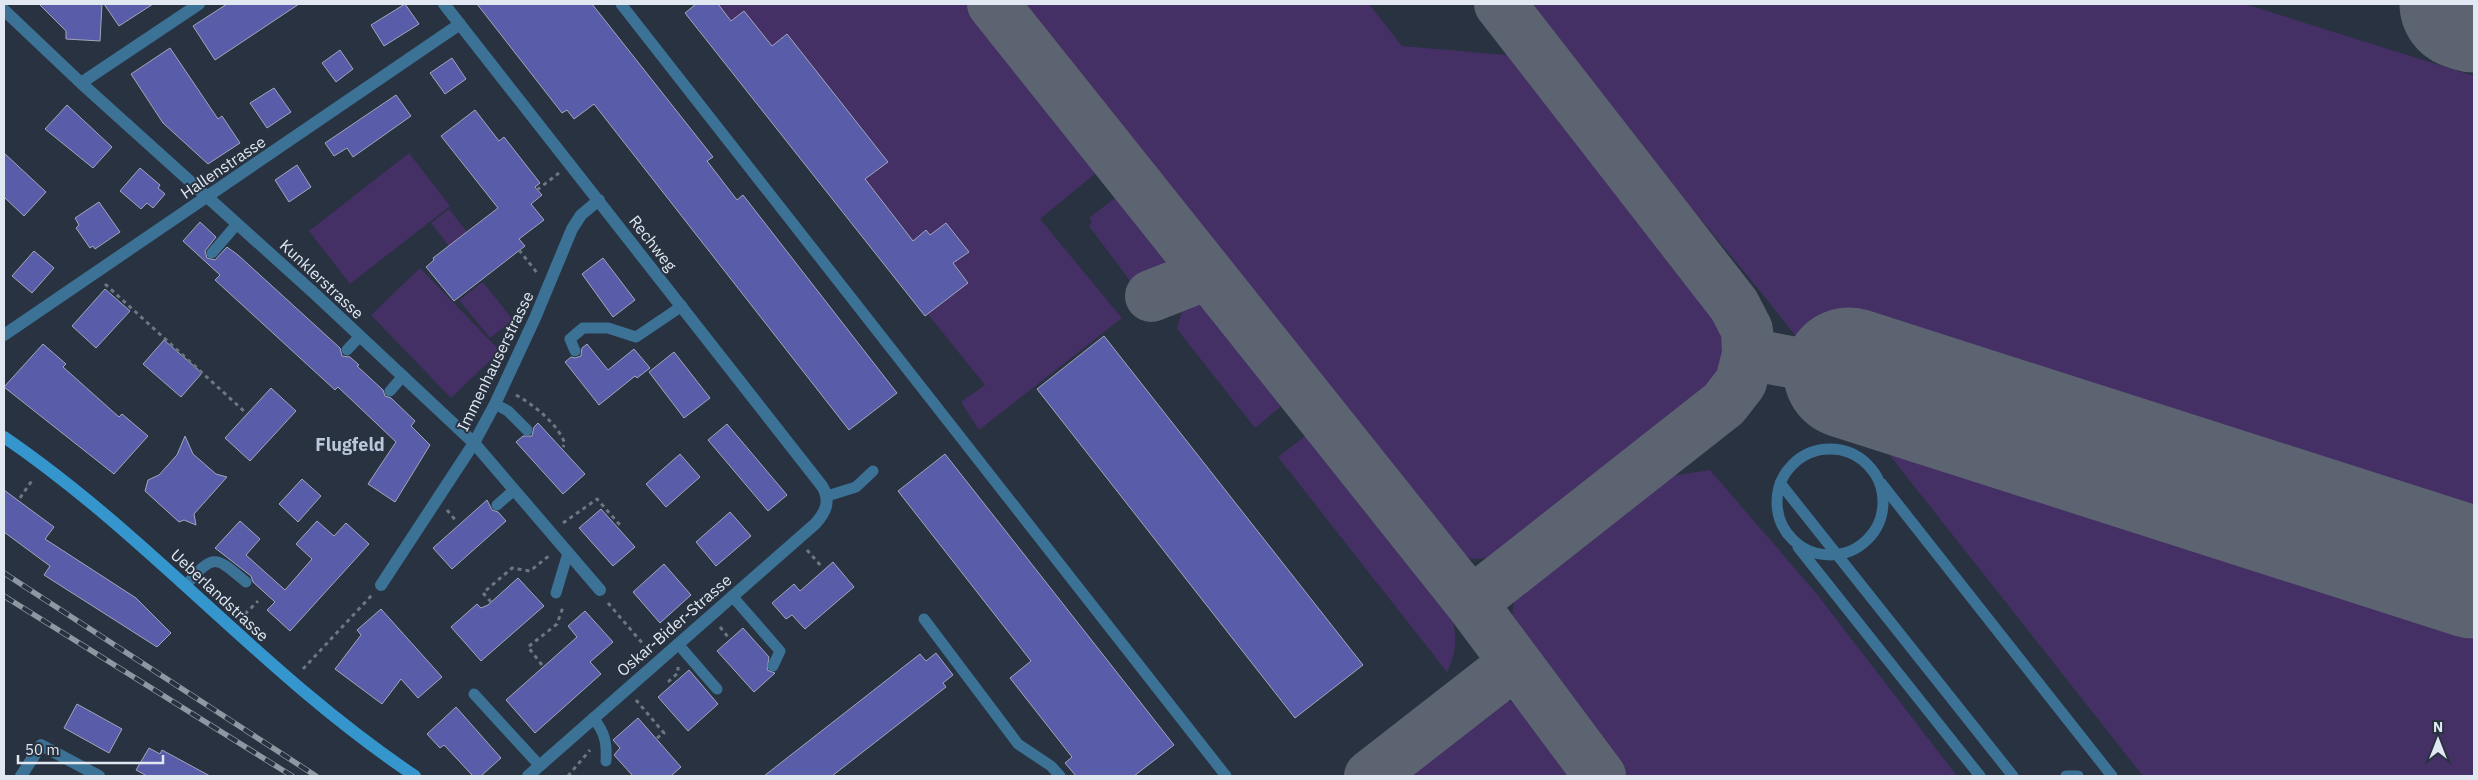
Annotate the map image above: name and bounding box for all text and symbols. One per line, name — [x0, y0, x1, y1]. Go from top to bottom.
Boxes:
street label: Hallenstrasse — [177, 131, 270, 203]
street label: Rechweg — [625, 211, 681, 275]
street label: Kunklerstrasse — [276, 235, 368, 323]
street label: Immenhauserstrasse — [452, 288, 538, 434]
district label: Flugfeld — [315, 433, 385, 456]
street label: Ueberlandstrasse — [167, 544, 273, 646]
street label: Oskar-Bider-Strasse — [612, 570, 736, 680]
north arrow — [2413, 715, 2463, 765]
text: N — [2433, 718, 2443, 736]
scale bar — [18, 732, 162, 764]
text: 50 m — [25, 740, 60, 759]

